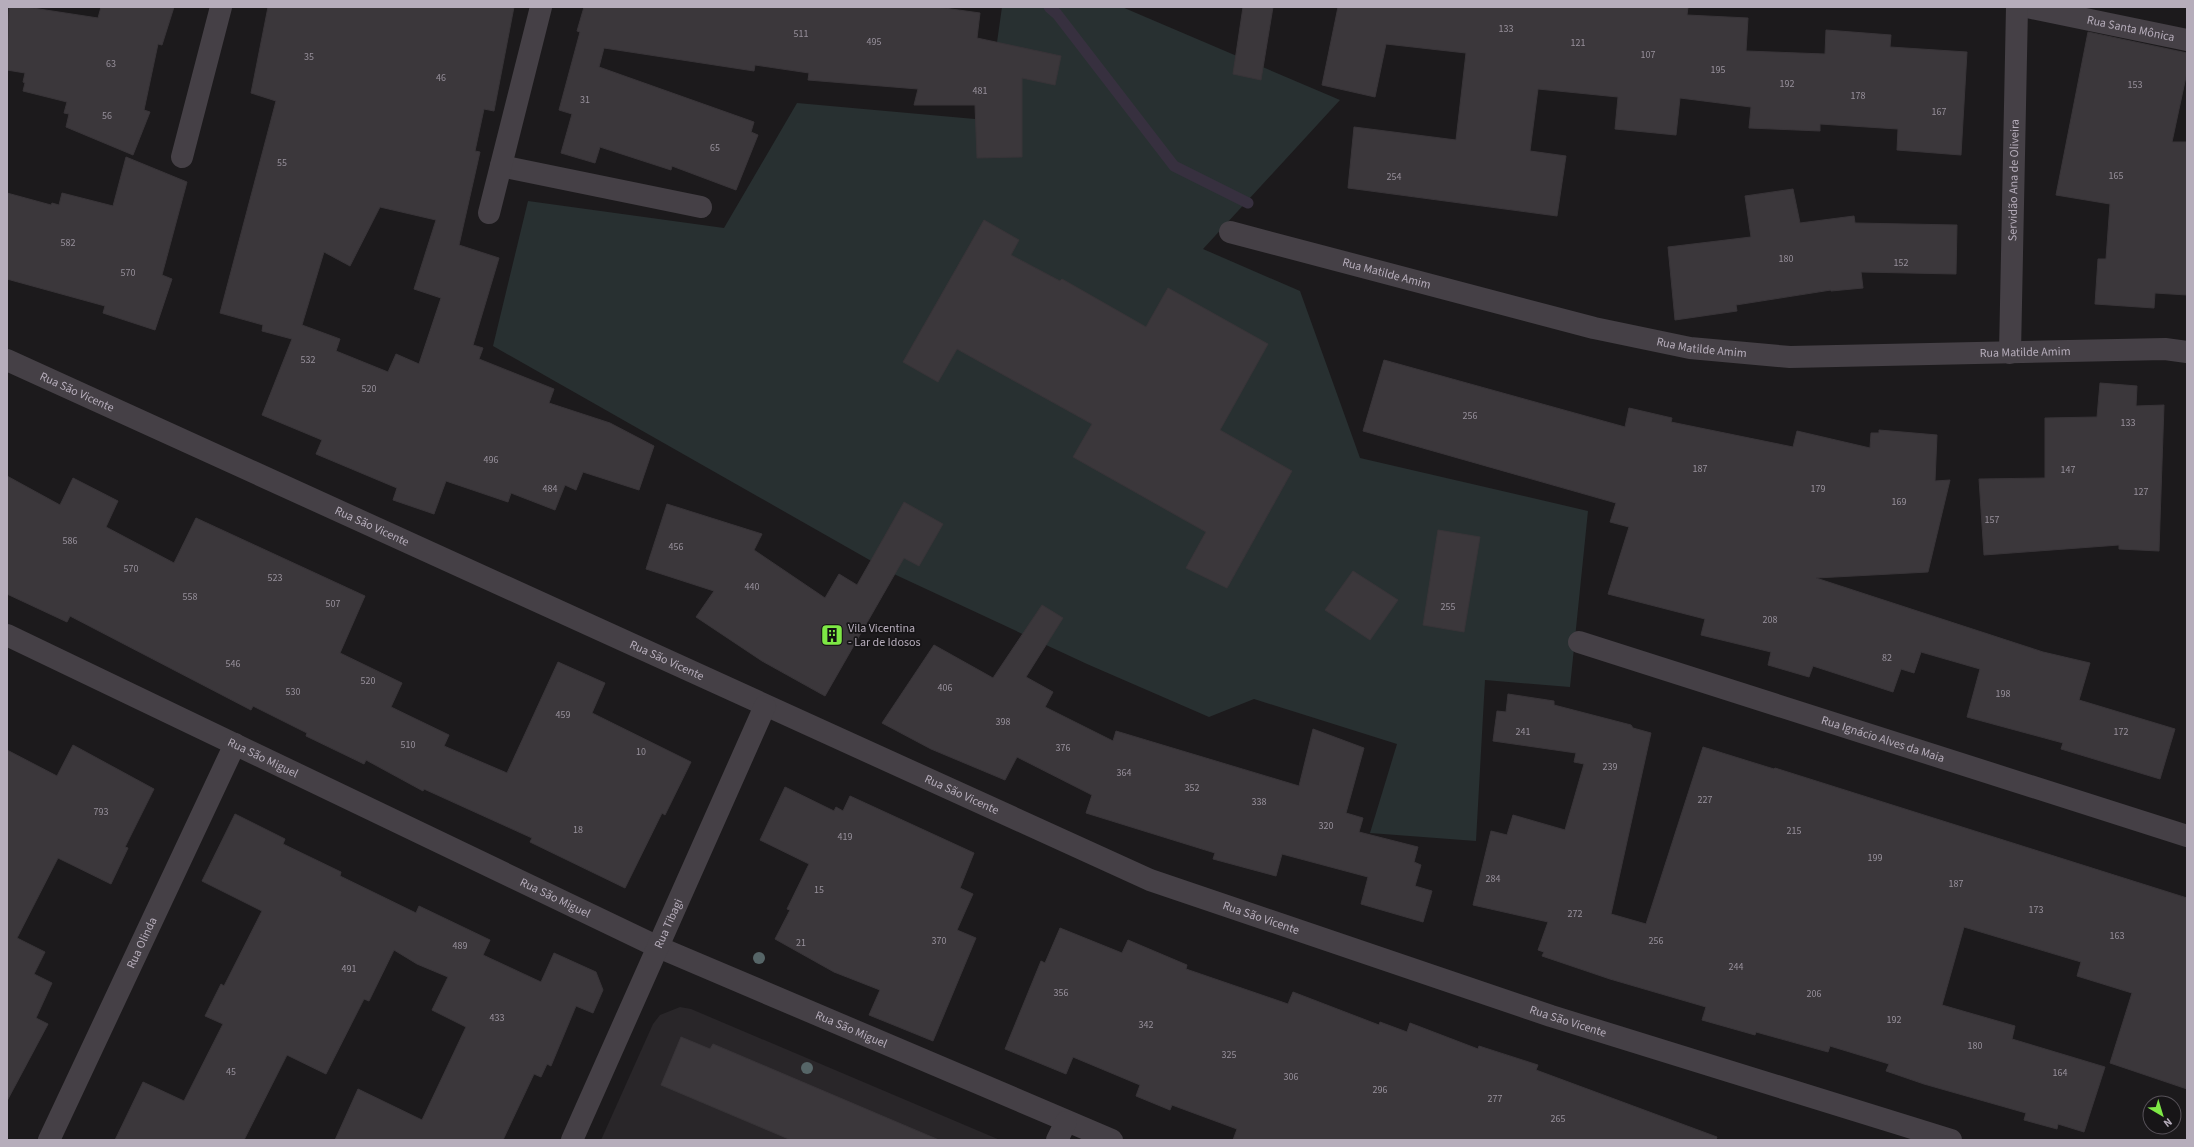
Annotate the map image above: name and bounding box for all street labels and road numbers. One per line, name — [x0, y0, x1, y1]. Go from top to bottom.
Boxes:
street label: Rua Santa Mônica — [2085, 11, 2176, 46]
street label: Servidão Ana de Oliveira — [2004, 119, 2023, 241]
street label: Rua Matilde Amim — [1341, 253, 1433, 293]
street label: Rua Matilde Amim — [1655, 333, 1748, 362]
street label: Rua Matilde Amim — [1979, 343, 2071, 361]
street label: Rua São Vicente — [37, 368, 117, 416]
street label: Rua São Vicente — [332, 502, 412, 550]
street label: Rua São Vicente — [627, 636, 707, 685]
street label: Rua Ignácio Alves da Maia — [1819, 711, 1947, 767]
street label: Rua São Miguel — [225, 734, 301, 782]
street label: Rua São Vicente — [922, 770, 1002, 819]
street label: Rua São Miguel — [517, 874, 593, 922]
street label: Rua Tibagi — [650, 896, 687, 951]
street label: Rua São Vicente — [1220, 897, 1302, 939]
street label: Rua Olinda — [122, 914, 161, 971]
street label: Rua São Vicente — [1527, 1001, 1609, 1041]
street label: Rua São Miguel — [813, 1006, 890, 1052]

